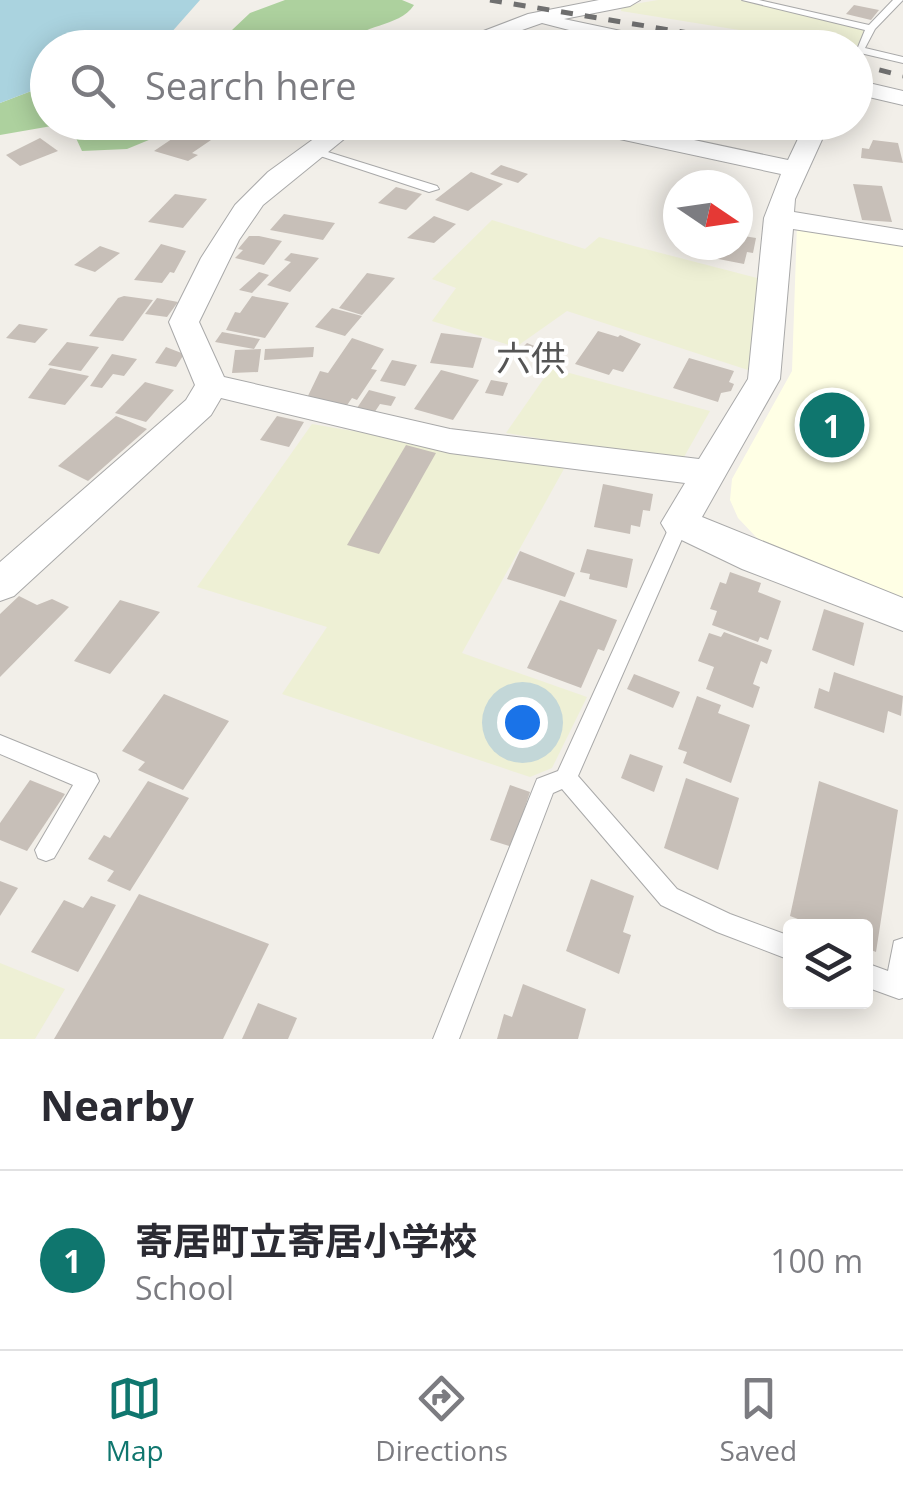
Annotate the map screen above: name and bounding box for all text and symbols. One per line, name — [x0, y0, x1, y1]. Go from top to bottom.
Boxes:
search box — [30, 30, 873, 140]
icon: search — [65, 58, 120, 113]
text: Search here — [145, 59, 357, 111]
north arrow — [663, 170, 753, 260]
district label: 六供 — [496, 334, 566, 381]
pin: 1 — [800, 388, 864, 462]
your location — [497, 697, 548, 748]
map controls — [783, 919, 873, 1009]
button: layers — [783, 919, 873, 1009]
text: Nearby — [40, 1076, 194, 1133]
text: 寄居町立寄居小学校 — [135, 1214, 477, 1266]
text: 1 — [63, 1239, 82, 1282]
text: 100 m — [770, 1239, 863, 1282]
text: School — [135, 1266, 234, 1309]
tab: Map — [106, 1371, 164, 1469]
tab: Directions — [375, 1371, 508, 1469]
tab: Saved — [719, 1371, 797, 1469]

